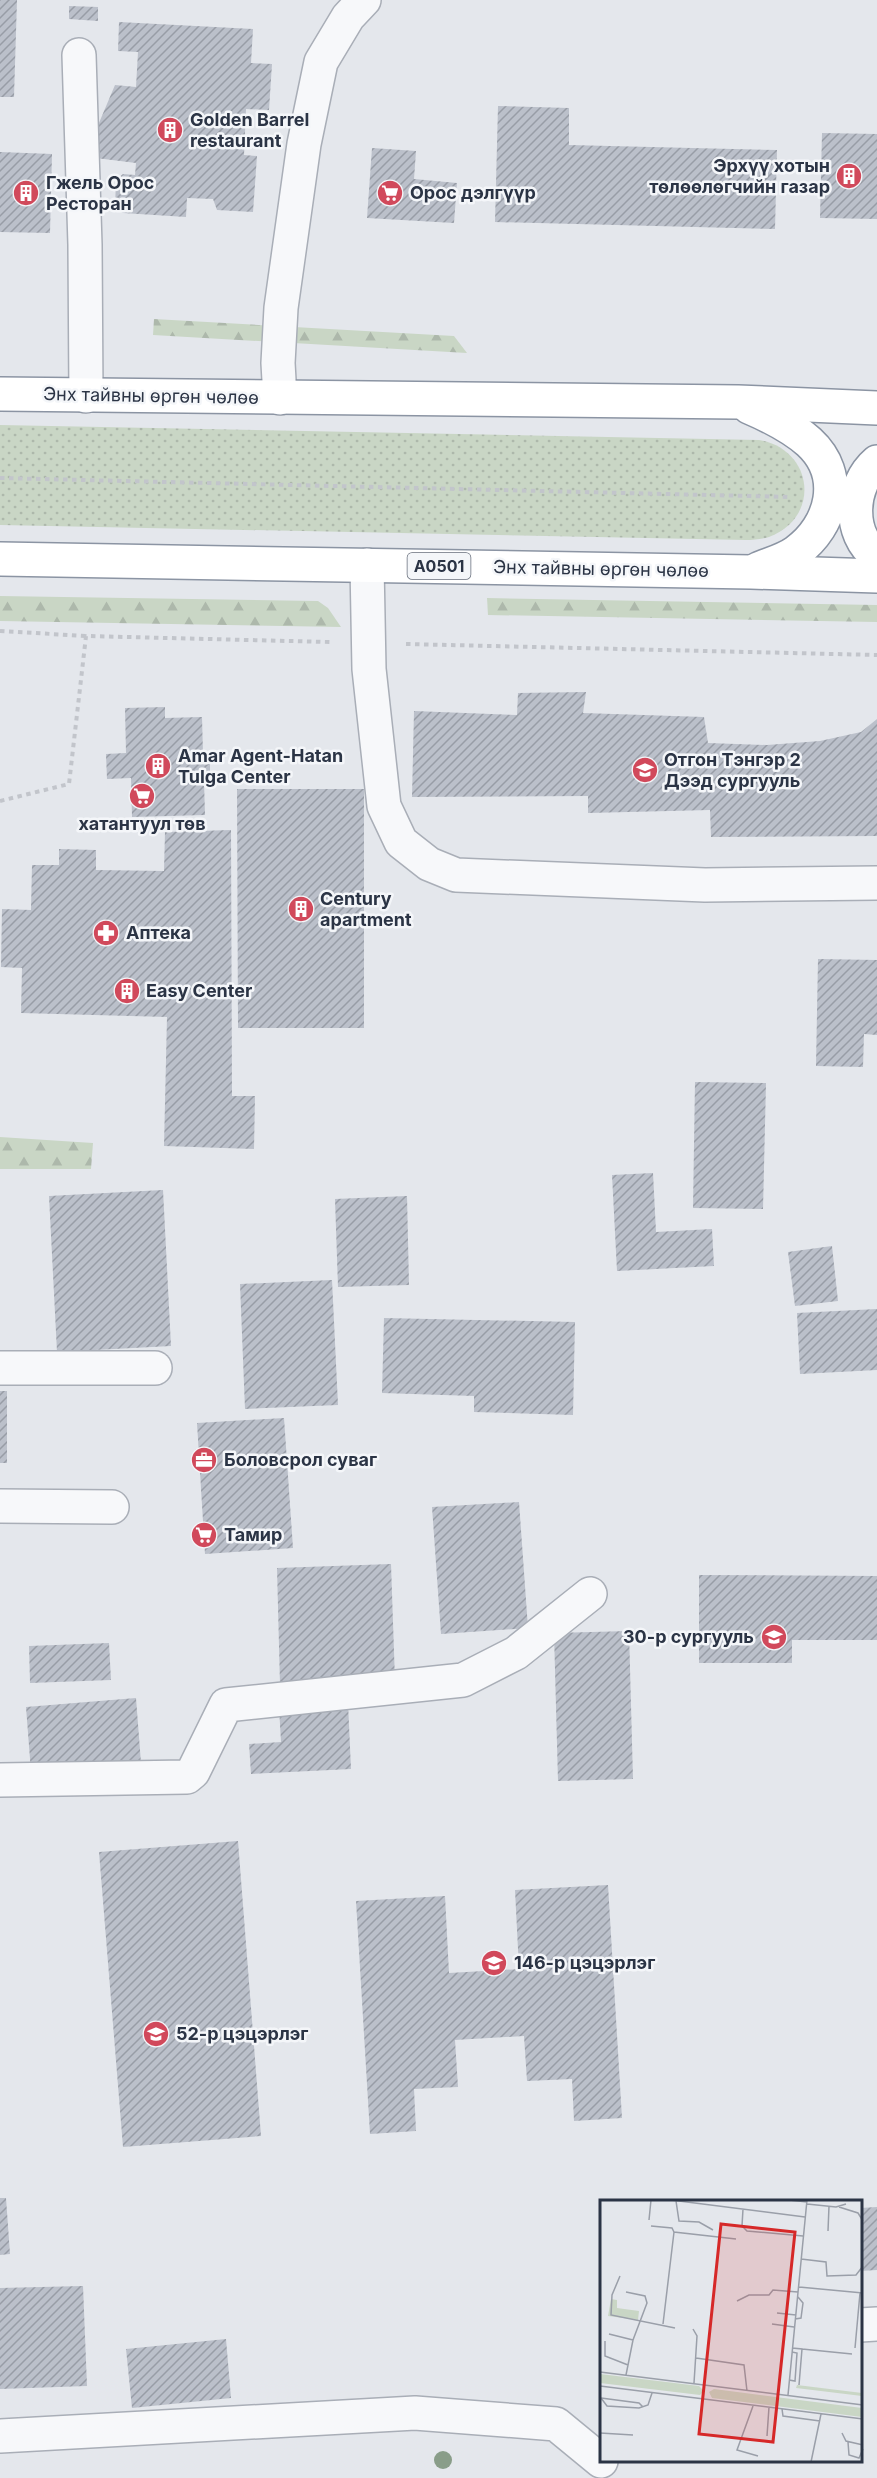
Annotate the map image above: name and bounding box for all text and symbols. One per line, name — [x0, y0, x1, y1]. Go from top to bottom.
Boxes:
place label: Golden Barrel restaurant — [190, 109, 309, 151]
building icon: Golden Barrel restaurant — [155, 115, 185, 145]
place label: Эрхүү хотын төлөөлөгчийн газар — [649, 155, 830, 197]
building icon: Эрхүү хотын төлөөлөгчийн газар — [834, 161, 864, 191]
place label: Гжель Орос Ресторан — [46, 172, 154, 214]
building icon: Гжель Орос Ресторан — [11, 178, 41, 208]
supermarket icon: Орос дэлгүүр — [375, 178, 405, 208]
place label: Орос дэлгүүр — [410, 182, 536, 203]
street label: Энх тайвны өргөн чөлөө — [43, 383, 259, 408]
road number: A0501 — [408, 553, 470, 579]
street label: Энх тайвны өргөн чөлөө — [493, 556, 709, 581]
place label: Amar Agent-Hatan Tulga Center — [178, 745, 343, 787]
place label: Отгон Тэнгэр 2 Дээд сургууль — [664, 749, 801, 791]
building icon: Amar Agent-Hatan Tulga Center — [143, 751, 173, 781]
school or university icon: Отгон Тэнгэр 2 Дээд сургууль — [630, 755, 660, 785]
supermarket icon: хатантуул төв — [127, 781, 157, 811]
place label: хатантуул төв — [78, 813, 206, 834]
place label: Century apartment — [320, 888, 412, 930]
building icon: Century apartment — [286, 894, 316, 924]
pharmacy icon: Аптека — [91, 918, 121, 948]
place label: Аптека — [126, 922, 191, 943]
building icon: Easy Center — [112, 976, 142, 1006]
place label: Easy Center — [146, 980, 252, 1001]
office icon: Боловсрол суваг — [189, 1445, 219, 1475]
place label: Боловсрол суваг — [224, 1449, 377, 1470]
supermarket icon: Тамир — [189, 1520, 219, 1550]
place label: Тамир — [224, 1524, 282, 1545]
school or university icon: 30-р сургууль — [759, 1622, 789, 1652]
place label: 30-р сургууль — [623, 1626, 754, 1647]
school or university icon: 146-р цэцэрлэг — [479, 1948, 509, 1978]
place label: 146-р цэцэрлэг — [514, 1952, 655, 1973]
school or university icon: 52-р цэцэрлэг — [141, 2019, 171, 2049]
place label: 52-р цэцэрлэг — [176, 2023, 309, 2044]
inset map — [600, 2200, 862, 2463]

